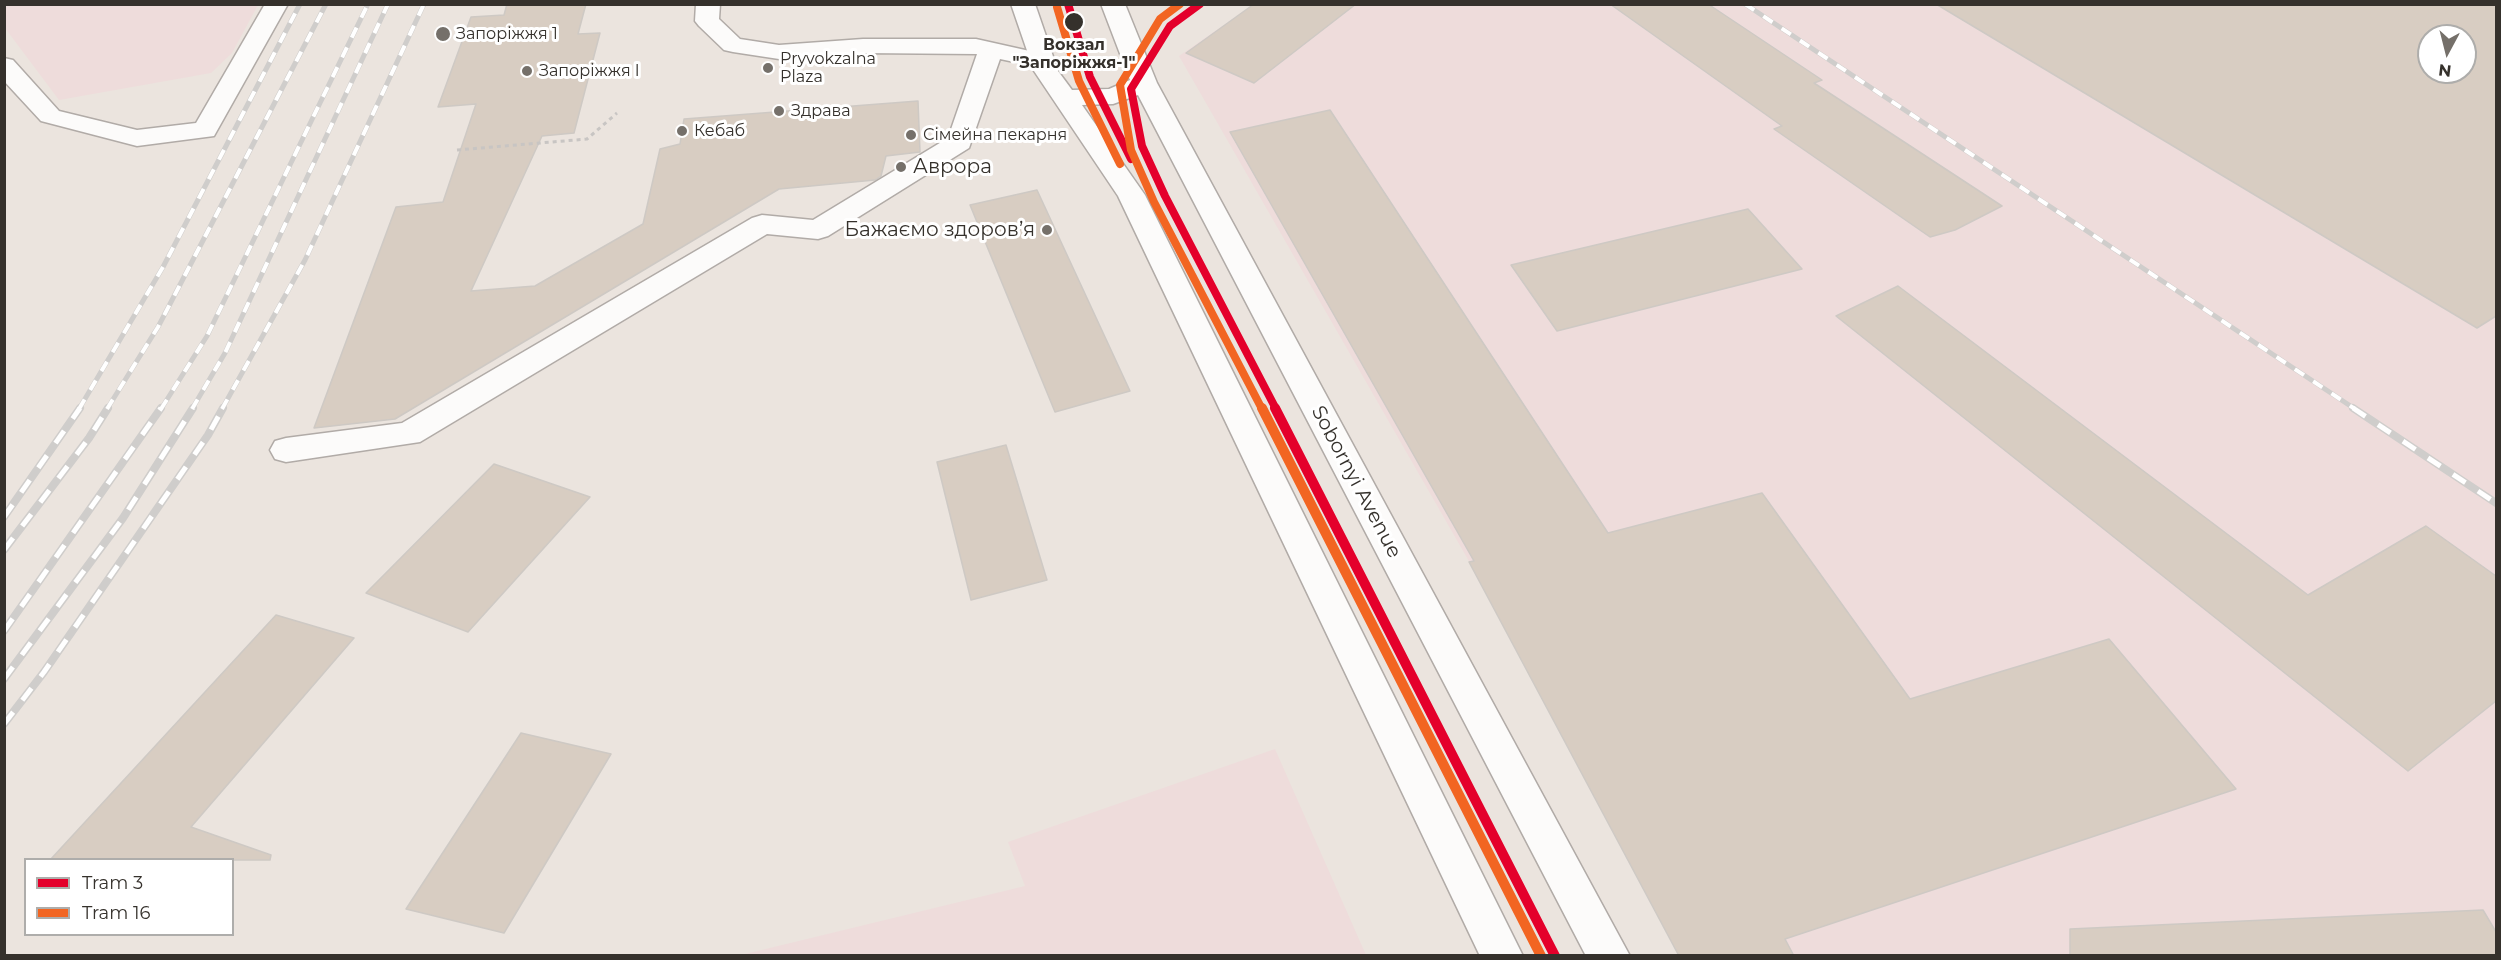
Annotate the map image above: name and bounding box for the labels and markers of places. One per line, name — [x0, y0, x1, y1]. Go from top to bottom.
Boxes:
marker: Вокзал "Запоріжжя-1" — [1063, 11, 1085, 33]
place label: Запоріжжя 1 — [456, 24, 558, 44]
marker: Запоріжжя 1 — [434, 25, 452, 43]
place label: Вокзал "Запоріжжя-1" — [1013, 35, 1135, 73]
place label: Pryvokzalna Plaza — [780, 49, 876, 87]
place label: Запорiжжя I — [539, 61, 640, 81]
marker: Pryvokzalna Plaza — [761, 61, 775, 75]
marker: Запорiжжя I — [520, 64, 534, 78]
place label: Здрава — [791, 101, 851, 121]
marker: Здрава — [772, 104, 786, 118]
place label: Кебаб — [694, 121, 745, 141]
marker: Кебаб — [675, 124, 689, 138]
place label: Сімейна пекарня — [923, 125, 1067, 145]
marker: Сімейна пекарня — [904, 128, 918, 142]
place label: Аврора — [913, 155, 992, 179]
marker: Аврора — [894, 160, 908, 174]
place label: Бажаємо здоровʼя — [845, 218, 1035, 242]
marker: Бажаємо здоровʼя — [1040, 223, 1054, 237]

